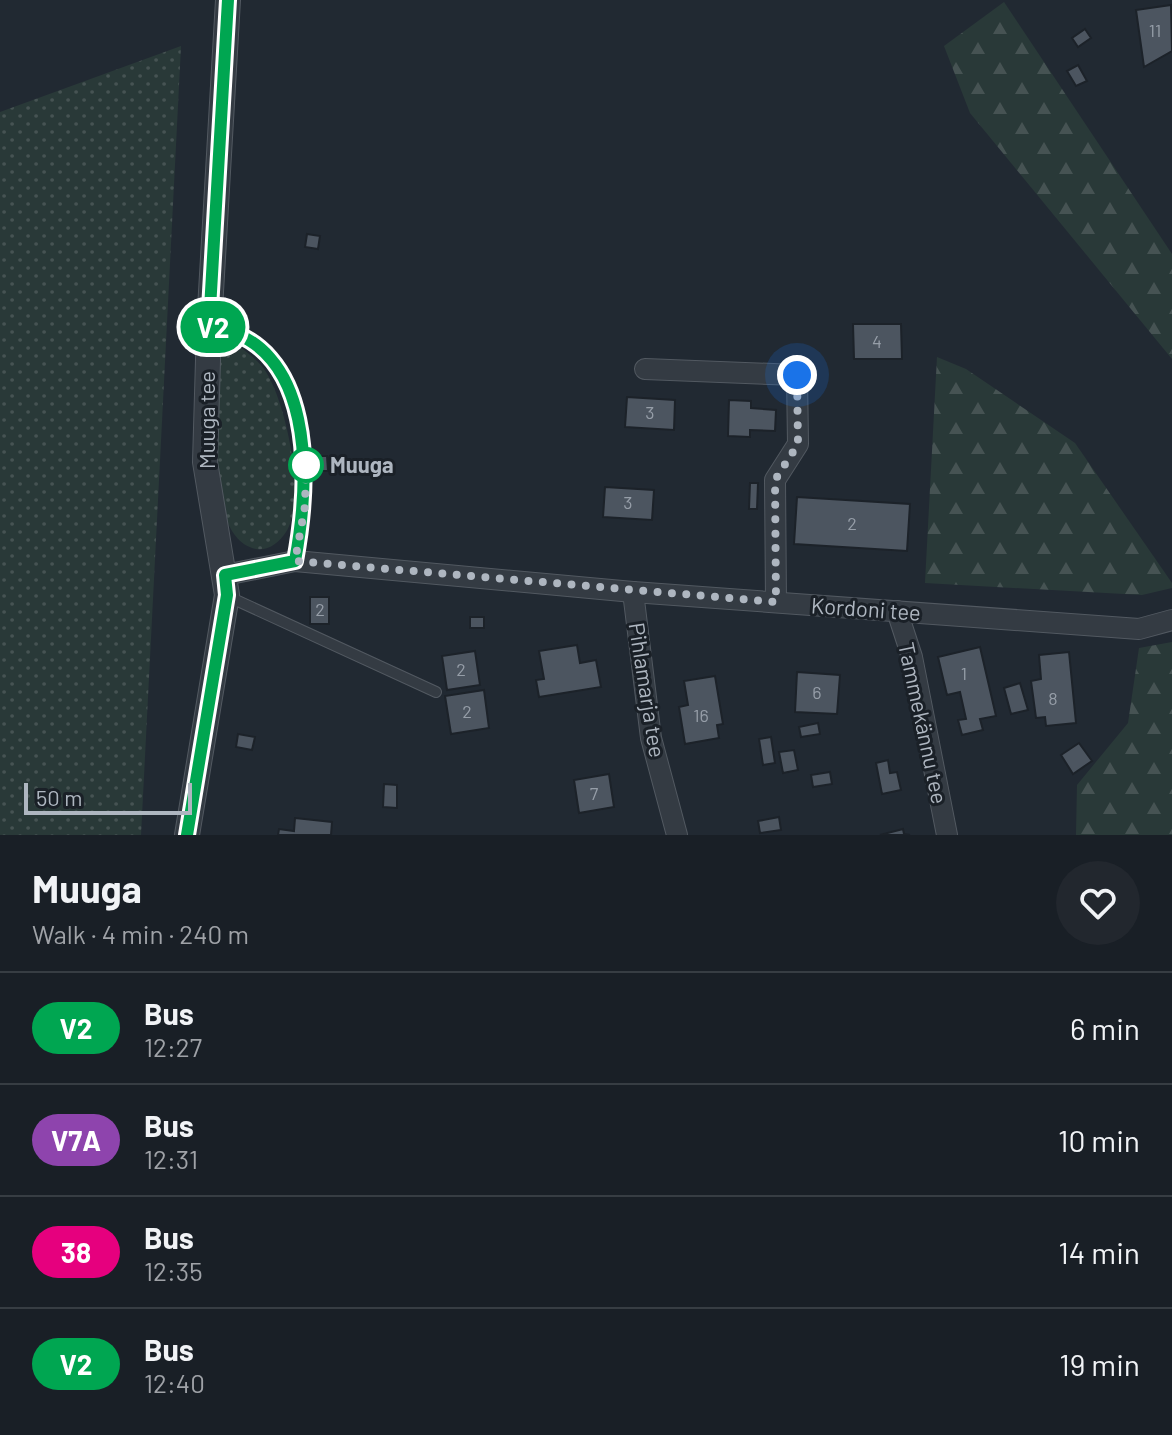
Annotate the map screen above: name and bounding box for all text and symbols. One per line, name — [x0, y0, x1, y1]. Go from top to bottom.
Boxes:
house number: 11 — [1149, 19, 1161, 41]
line badge: V2 — [177, 301, 249, 353]
text: V2 — [196, 310, 230, 344]
house number: 4 — [872, 330, 882, 352]
your location — [777, 355, 817, 395]
street label: Muuga tee — [193, 371, 219, 469]
house number: 3 — [645, 401, 655, 423]
marker: Muuga — [289, 448, 323, 482]
place label: Muuga — [330, 451, 394, 477]
house number: 3 — [623, 491, 633, 513]
house number: 2 — [847, 512, 857, 534]
street label: Kordoni tee — [810, 591, 922, 625]
house number: 2 — [315, 598, 325, 620]
street label: Pihlamarja tee — [624, 620, 671, 759]
street label: Tammekännu tee — [894, 640, 954, 806]
house number: 2 — [456, 658, 466, 680]
house number: 1 — [961, 662, 967, 684]
house number: 6 — [812, 681, 822, 703]
house number: 8 — [1048, 687, 1058, 709]
house number: 2 — [462, 700, 472, 722]
house number: 16 — [693, 704, 709, 726]
scale bar — [24, 779, 192, 815]
house number: 7 — [590, 782, 599, 804]
text: 50 m — [36, 784, 82, 810]
button: heart — [1056, 861, 1140, 945]
text: Muuga — [32, 865, 142, 911]
text: Walk · 4 min · 240 m — [32, 918, 249, 949]
text: Bus — [144, 995, 194, 1031]
text: 6 min — [1070, 1010, 1140, 1046]
text: V2 — [59, 1011, 93, 1045]
text: 12:27 — [144, 1031, 202, 1062]
text: Bus — [144, 1107, 194, 1143]
text: 10 min — [1058, 1122, 1140, 1158]
text: V7A — [51, 1123, 101, 1157]
text: 12:31 — [144, 1143, 198, 1174]
text: Bus — [144, 1219, 194, 1255]
text: 14 min — [1058, 1234, 1140, 1270]
text: 38 — [61, 1235, 91, 1269]
text: 12:35 — [144, 1255, 203, 1286]
text: Bus — [144, 1331, 194, 1367]
text: 19 min — [1059, 1346, 1140, 1382]
text: V2 — [59, 1347, 93, 1381]
text: 12:40 — [144, 1367, 205, 1398]

